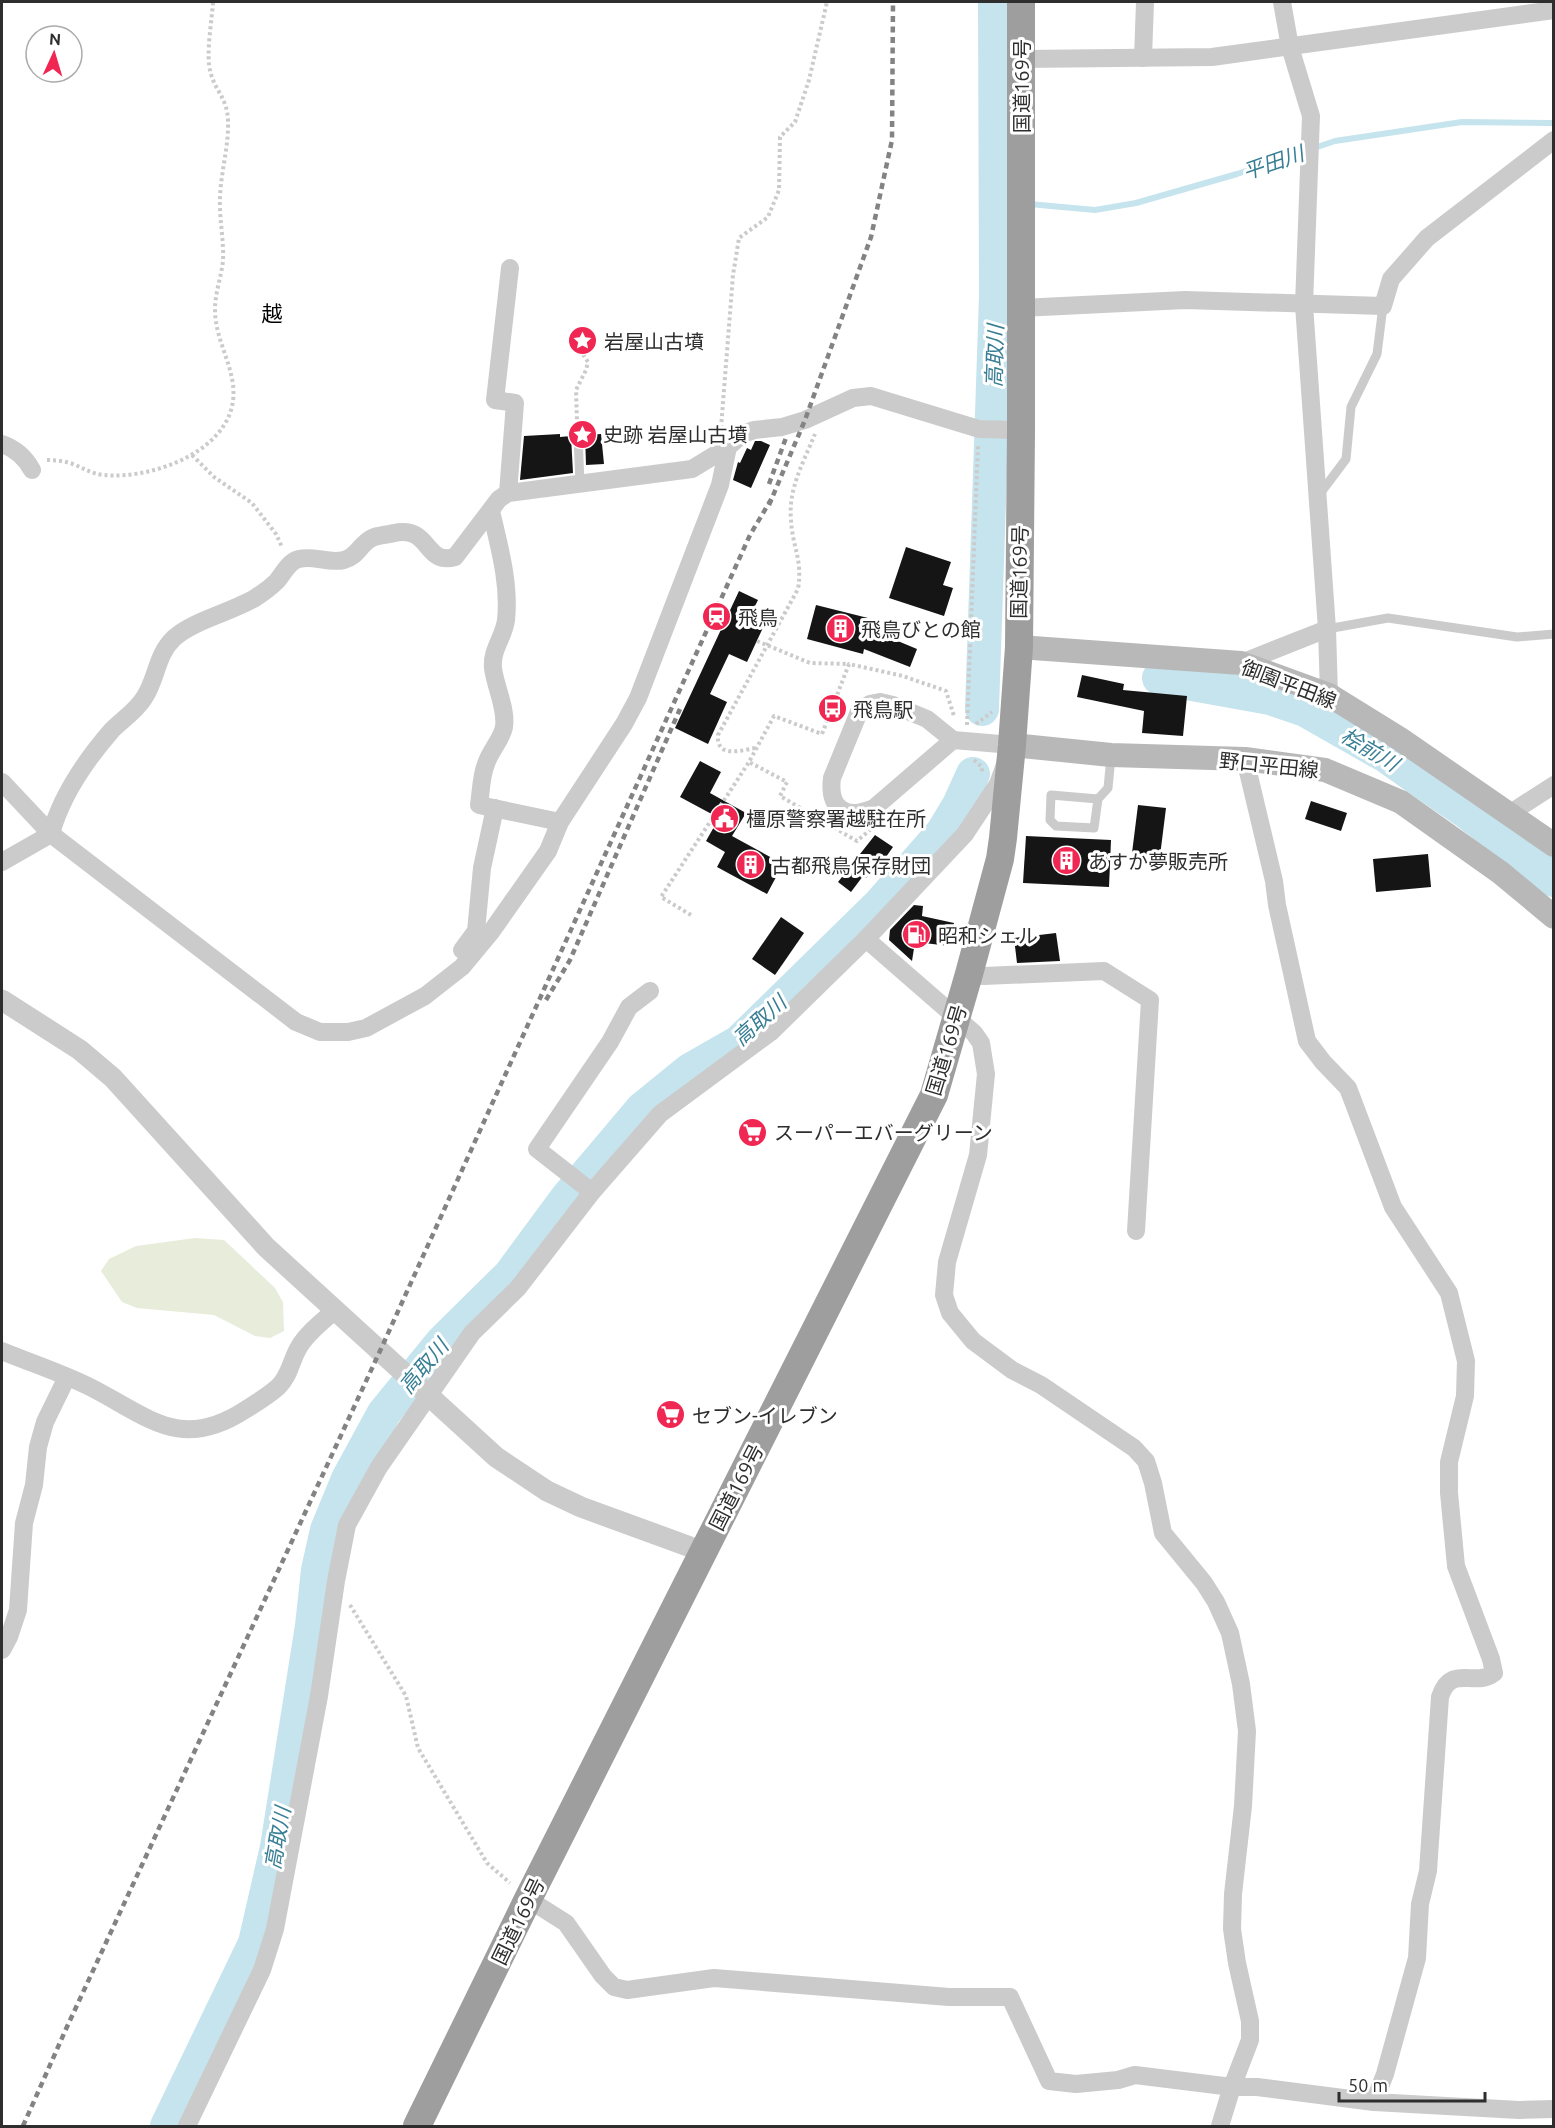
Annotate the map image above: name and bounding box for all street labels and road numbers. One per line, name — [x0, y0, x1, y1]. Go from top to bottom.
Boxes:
street label: 国道169号 — [1010, 39, 1033, 133]
street label: 国道169号 — [1007, 525, 1031, 619]
street label: 御園平田線 — [1238, 655, 1340, 713]
street label: 野口平田線 — [1218, 748, 1320, 782]
street label: 国道169号 — [921, 1002, 971, 1098]
street label: 国道169号 — [704, 1440, 768, 1534]
street label: 国道169号 — [487, 1874, 549, 1968]

